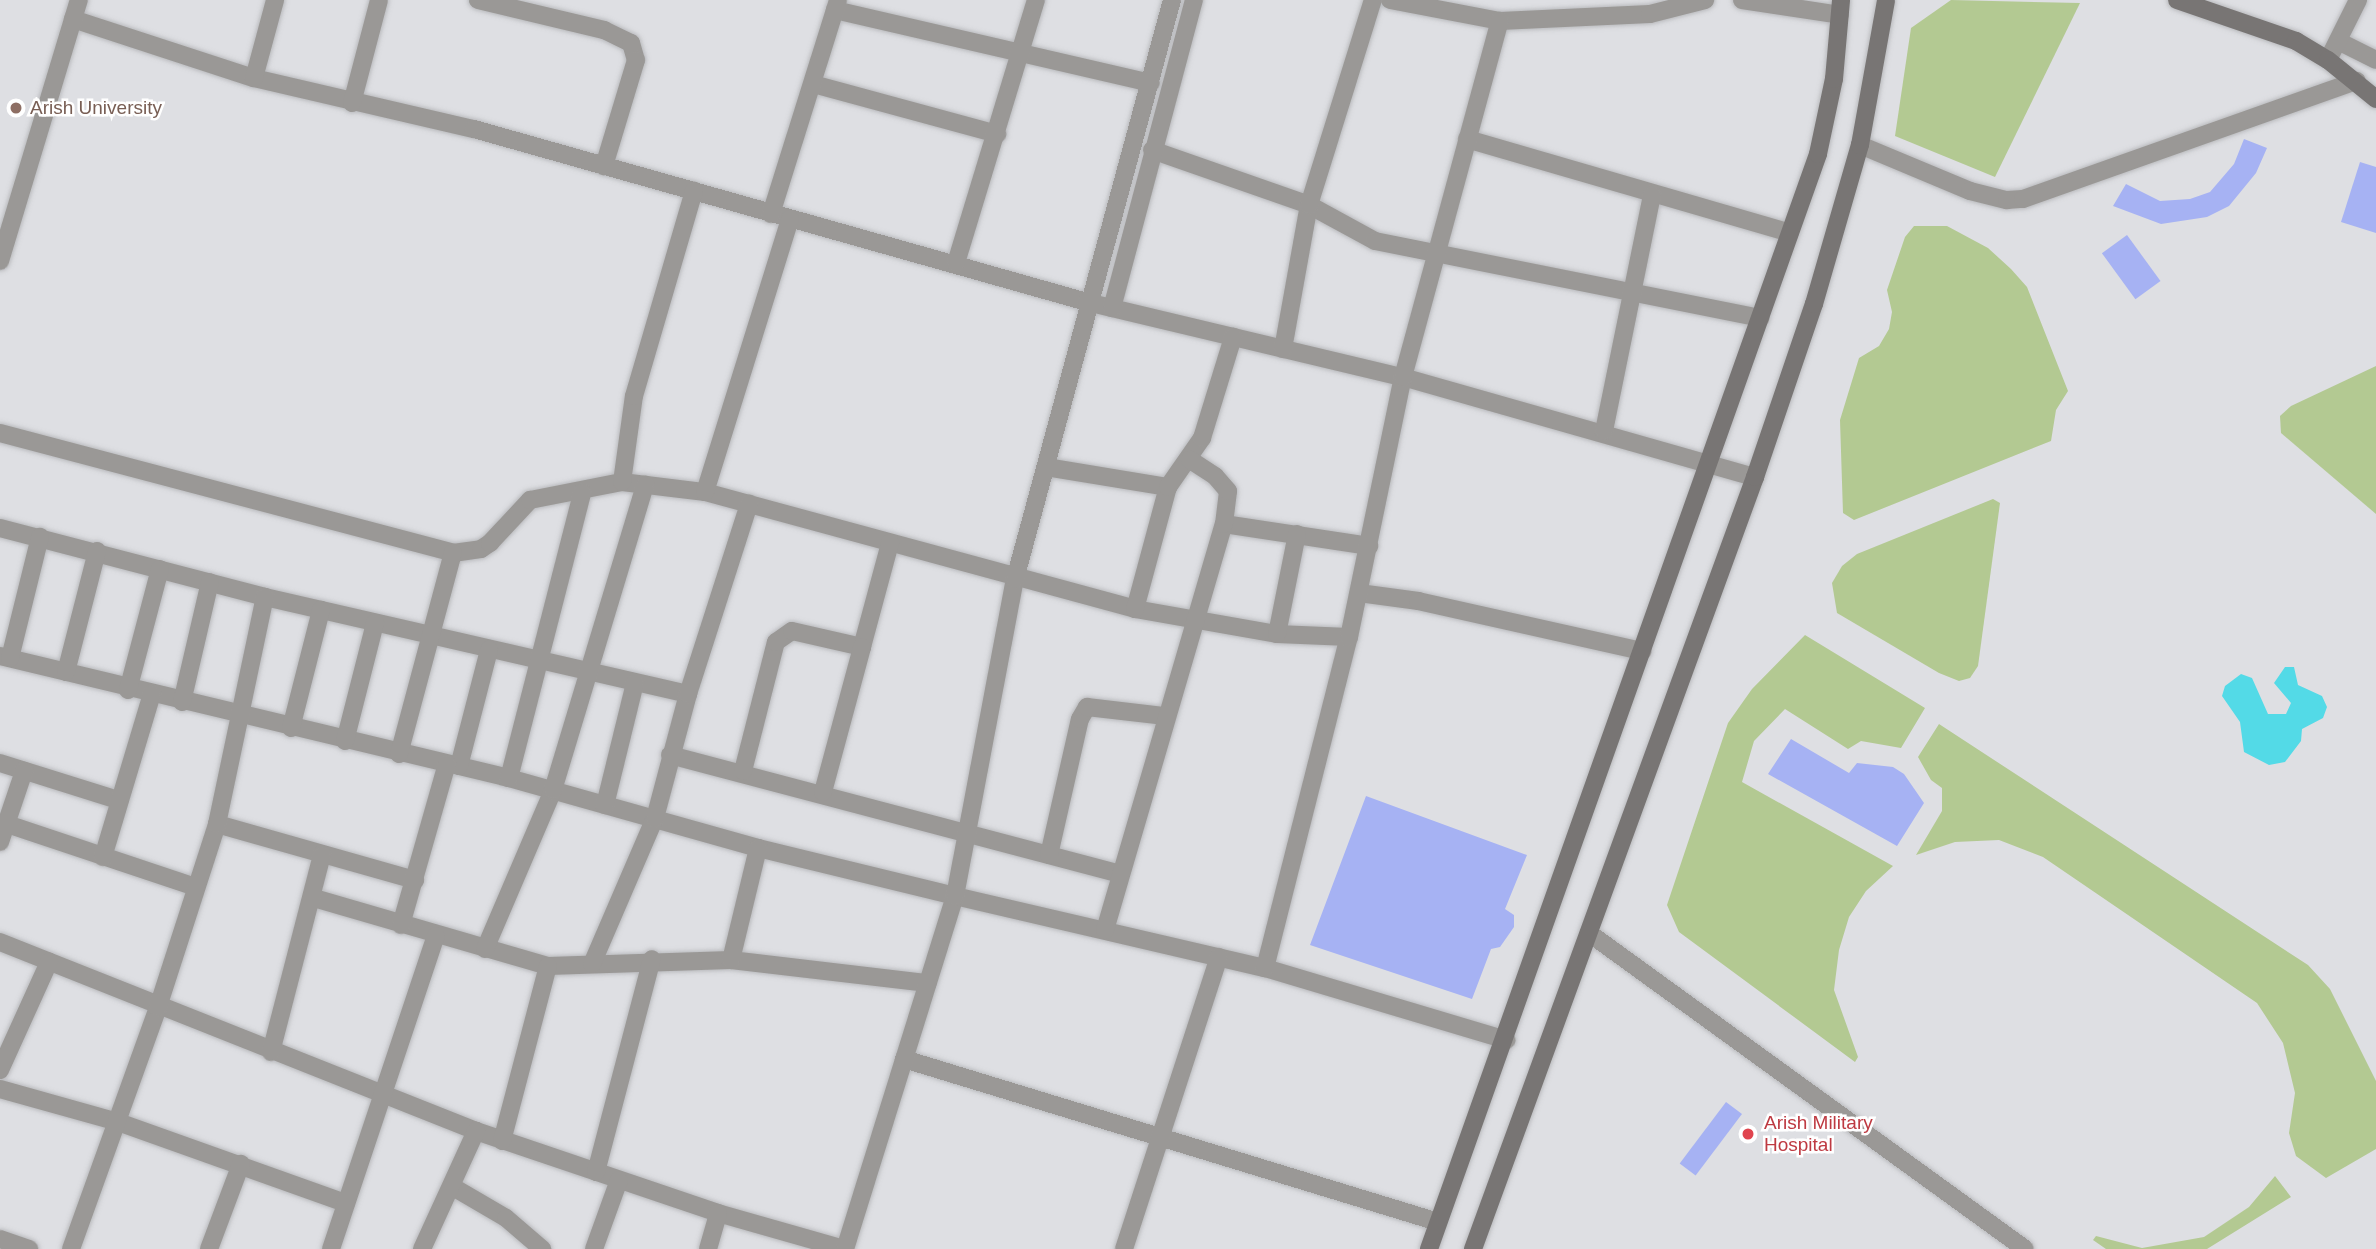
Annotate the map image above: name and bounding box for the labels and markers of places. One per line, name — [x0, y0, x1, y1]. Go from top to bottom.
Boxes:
place label: Arish University — [30, 97, 162, 119]
marker: Arish University — [8, 100, 24, 116]
place label: Arish Military Hospital — [1764, 1112, 1873, 1156]
marker: Arish Military Hospital — [1738, 1124, 1758, 1144]

